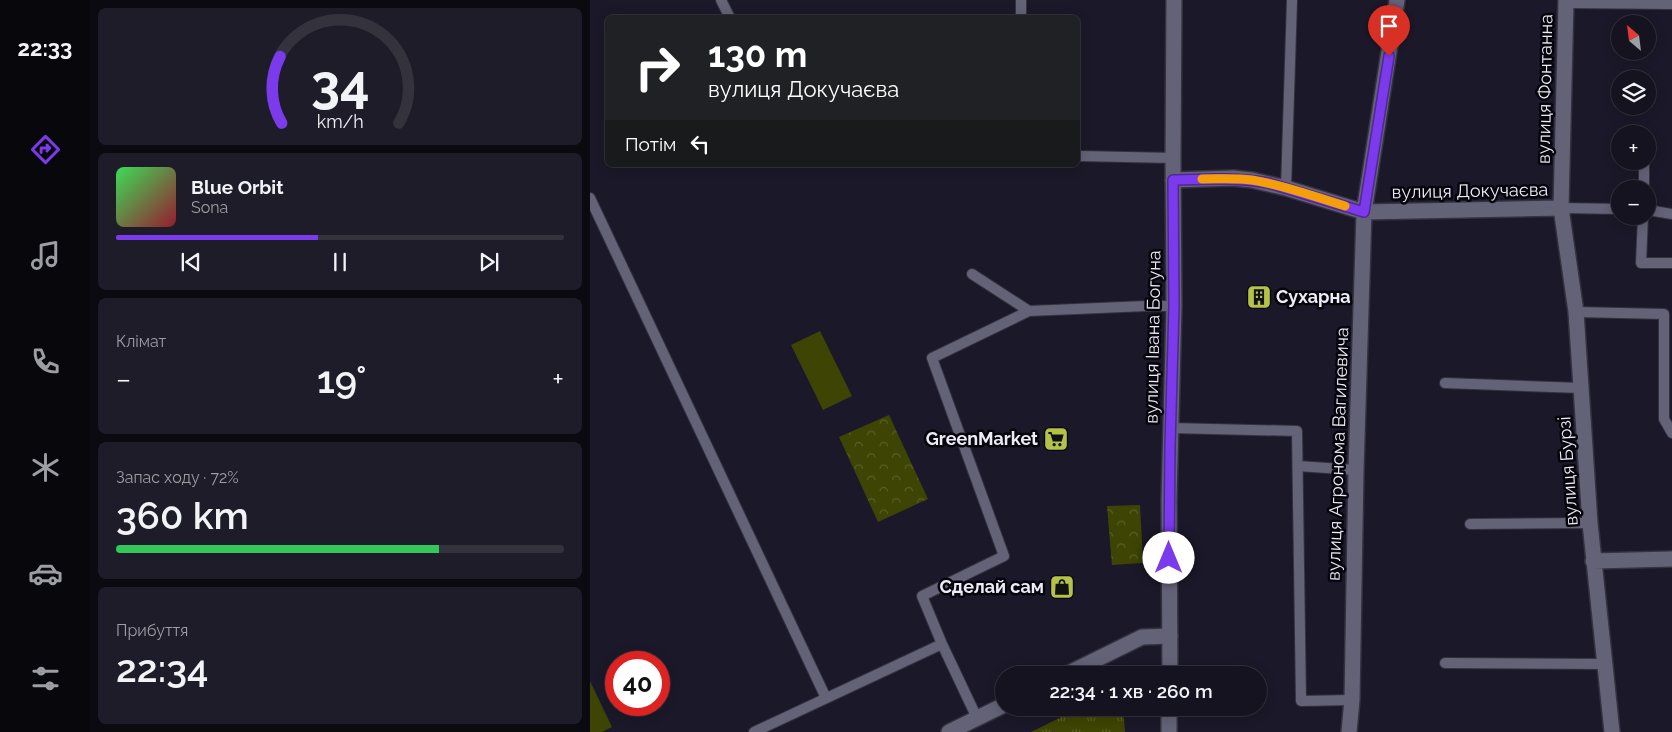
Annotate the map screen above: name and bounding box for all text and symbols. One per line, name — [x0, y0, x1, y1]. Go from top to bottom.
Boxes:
pin — [1368, 5, 1410, 56]
icon: arrive — [1375, 12, 1403, 40]
street label: вулиця Фонтанна — [1533, 14, 1556, 164]
north arrow — [1611, 15, 1656, 60]
map controls — [1611, 15, 1656, 225]
text: 130 m — [708, 34, 807, 75]
text: 22:33 — [18, 35, 72, 61]
icon: right — [625, 35, 690, 100]
text: 34 — [311, 53, 369, 114]
button: layers — [1611, 70, 1656, 115]
text: вулиця Докучаєва — [708, 76, 899, 102]
text: km/h — [316, 111, 364, 132]
button: + — [1611, 125, 1656, 170]
icon: left — [686, 130, 714, 158]
icon: directions — [28, 132, 63, 167]
text: Потім — [625, 133, 676, 155]
text: Blue Orbit — [191, 176, 283, 198]
street label: вулиця Докучаєва — [1392, 179, 1548, 202]
button: − — [1611, 180, 1656, 225]
text: Sona — [191, 198, 228, 217]
icon: music — [28, 238, 63, 273]
icon: previous — [177, 248, 205, 276]
icon: pause — [326, 248, 354, 276]
icon: next — [475, 248, 503, 276]
street label: вулиця Івана Богуна — [1140, 250, 1165, 424]
building icon: Сухарна — [1246, 284, 1272, 310]
place label: Сухарна — [1276, 286, 1351, 307]
street label: вулиця Агронома Вагилевича — [1323, 327, 1352, 581]
text: Клімат — [116, 332, 166, 351]
icon: phone — [28, 344, 63, 379]
text: 19° — [317, 357, 367, 402]
text: − — [116, 363, 131, 396]
text: + — [552, 363, 564, 396]
street label: вулиця Бурзі — [1553, 416, 1582, 526]
supermarket icon: GreenMarket — [1043, 426, 1069, 452]
place label: GreenMarket — [926, 428, 1038, 449]
icon: climate — [28, 450, 63, 485]
text: Запас ходу · 72% — [116, 468, 239, 487]
text: 360 km — [116, 493, 249, 538]
position arrow — [1142, 531, 1194, 583]
icon: car — [28, 556, 63, 591]
shop icon: Сделай сам — [1049, 574, 1075, 600]
place label: Сделай сам — [939, 576, 1044, 597]
text: Прибуття — [116, 621, 188, 640]
text: 22:34 — [116, 646, 209, 691]
speed limit sign: 40 — [605, 651, 670, 716]
icon: filters — [28, 661, 63, 696]
text: 22:34 · 1 хв · 260 m — [1049, 680, 1213, 702]

